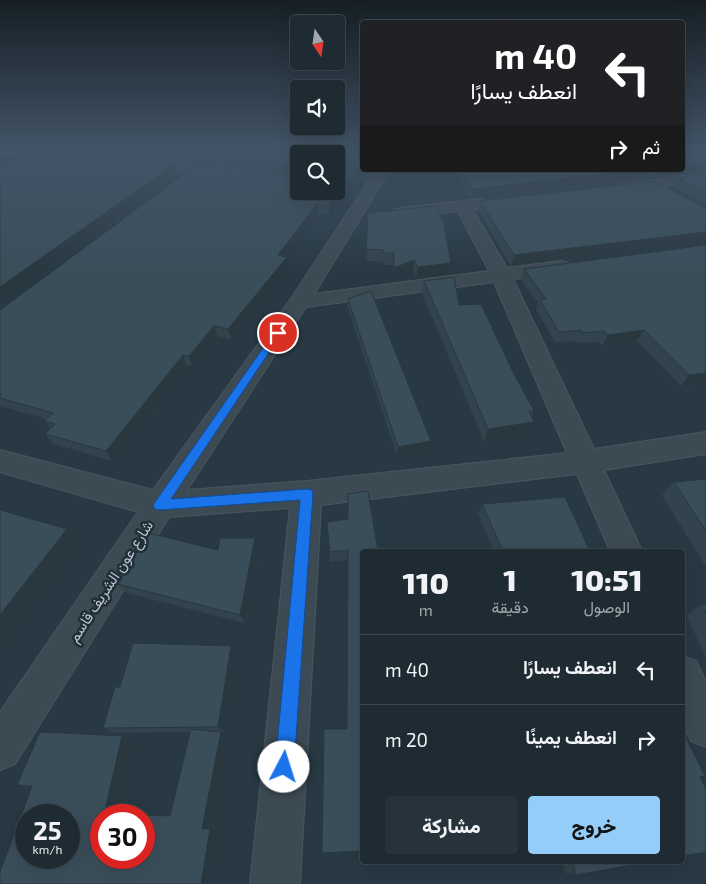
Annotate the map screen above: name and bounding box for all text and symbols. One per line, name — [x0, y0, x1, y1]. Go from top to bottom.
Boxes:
north arrow — [290, 15, 345, 70]
map controls — [290, 15, 345, 200]
text: 40 m — [494, 34, 577, 76]
icon: left — [595, 40, 660, 105]
text: انعطف يسارًا — [471, 77, 577, 103]
button: sound — [290, 80, 345, 135]
icon: right — [604, 135, 632, 163]
text: ثم — [642, 135, 660, 158]
button: search — [290, 145, 345, 200]
pin — [257, 312, 299, 354]
icon: arrive — [264, 319, 292, 347]
street label: شارع عون الشريف قاسم — [64, 516, 159, 647]
text: 1 — [503, 561, 517, 597]
text: 10:51 — [571, 561, 642, 597]
text: 110 — [403, 564, 449, 600]
text: دقيقة — [492, 597, 529, 616]
text: الوصول — [584, 597, 630, 616]
text: m — [419, 600, 433, 619]
text: انعطف يسارًا — [523, 655, 617, 678]
icon: left — [632, 656, 660, 684]
text: 40 m — [385, 658, 429, 681]
text: انعطف يمينًا — [525, 725, 617, 748]
icon: right — [632, 726, 660, 754]
text: 20 m — [385, 728, 428, 751]
position arrow — [257, 740, 309, 792]
button: مشاركة — [385, 796, 518, 854]
button: خروج — [528, 796, 660, 854]
speed limit sign: 30 — [90, 804, 155, 869]
text: 25 — [33, 815, 62, 845]
text: km/h — [33, 842, 62, 856]

